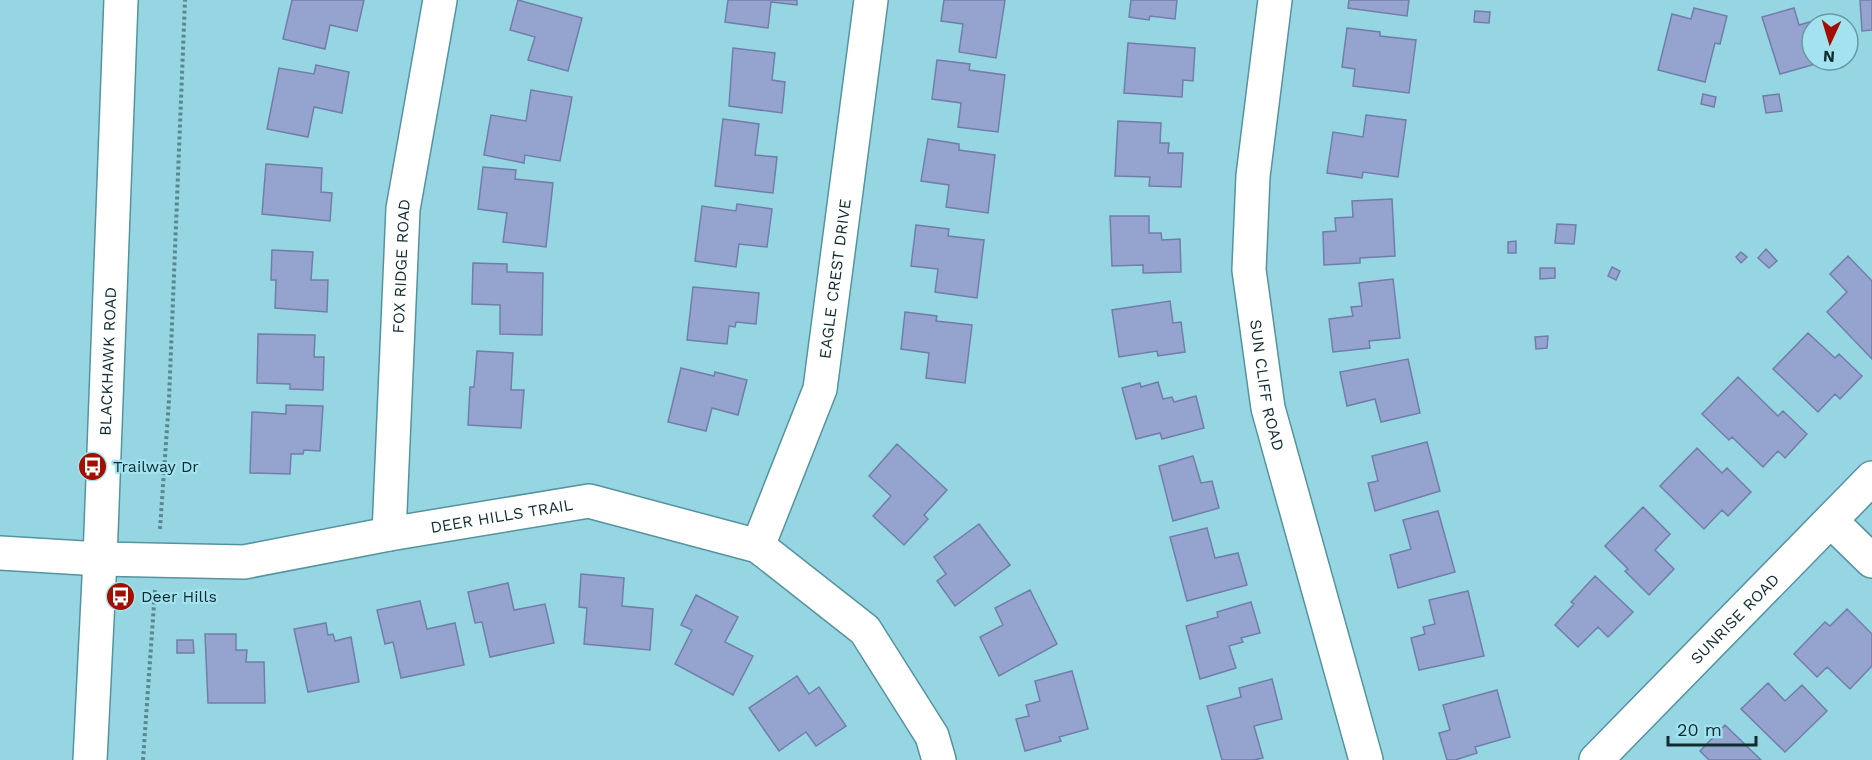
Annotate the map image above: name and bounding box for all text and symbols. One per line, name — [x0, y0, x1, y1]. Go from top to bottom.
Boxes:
north arrow — [1800, 12, 1860, 72]
text: N — [1822, 47, 1836, 66]
street label: FOX RIDGE ROAD — [389, 198, 415, 334]
street label: EAGLE CREST DRIVE — [815, 198, 855, 360]
street label: BLACKHAWK ROAD — [96, 287, 120, 436]
street label: SUN CLIFF ROAD — [1246, 318, 1288, 453]
bus stop icon: Trailway Dr — [76, 450, 108, 482]
place label: Trailway Dr — [113, 457, 199, 476]
street label: DEER HILLS TRAIL — [429, 495, 575, 537]
street label: SUNRISE ROAD — [1686, 570, 1783, 668]
bus stop icon: Deer Hills — [104, 580, 136, 612]
place label: Deer Hills — [141, 587, 217, 606]
scale bar — [1668, 709, 1756, 747]
text: 20 m — [1677, 719, 1722, 740]

